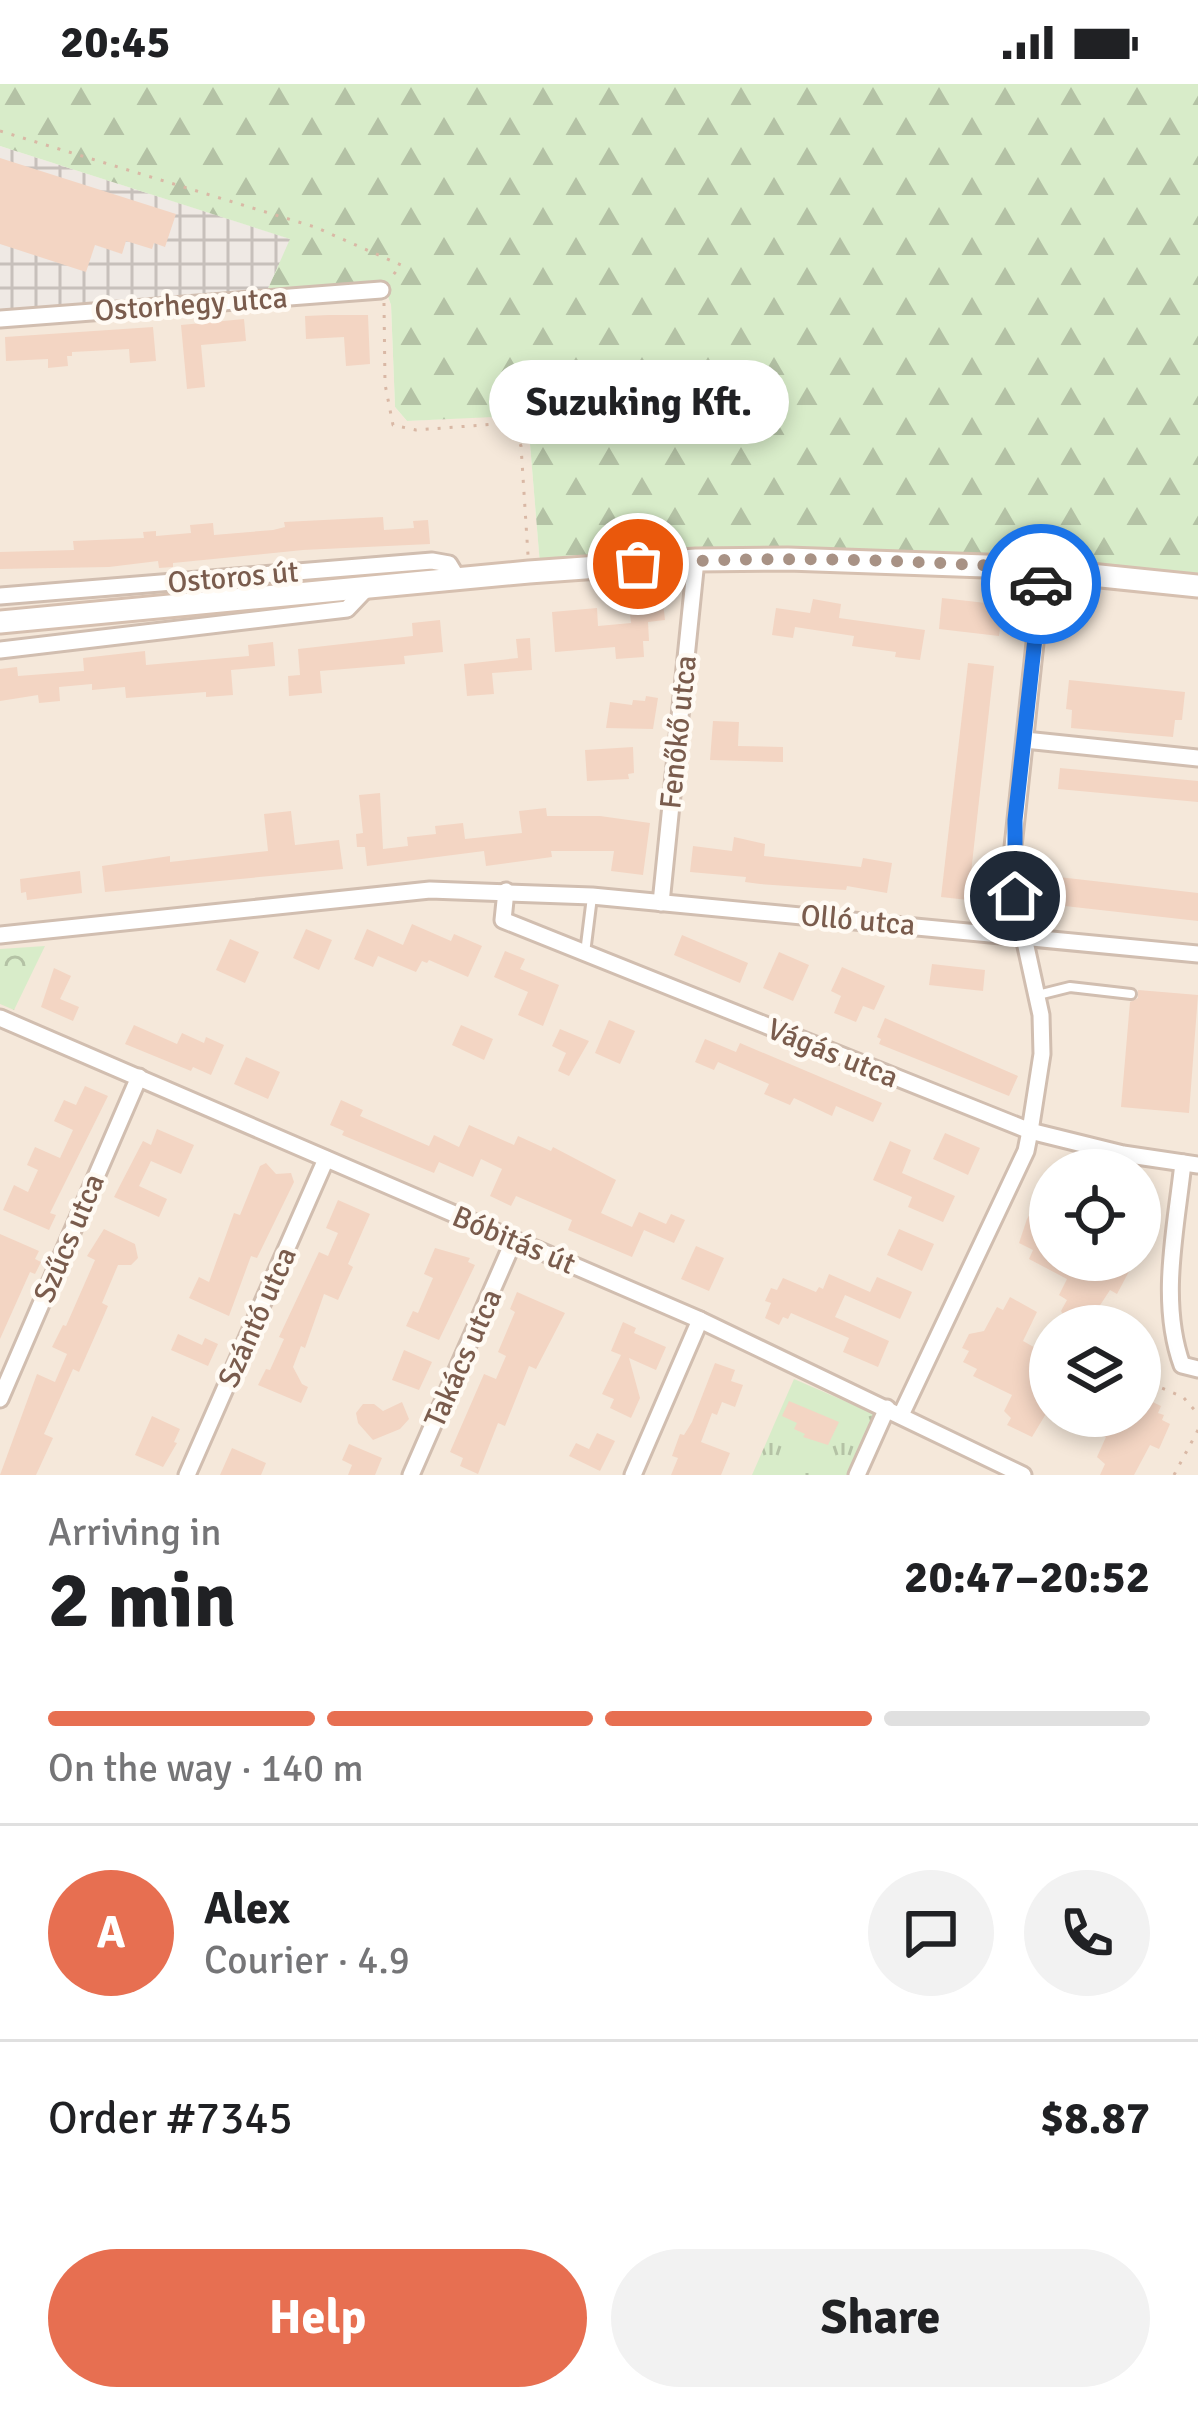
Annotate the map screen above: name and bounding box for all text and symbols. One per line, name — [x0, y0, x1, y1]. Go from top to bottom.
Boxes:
text: 20:45 — [60, 15, 170, 70]
street label: Ostorhegy utca — [93, 279, 289, 330]
callout: Suzuking Kft. — [488, 360, 788, 444]
text: Suzuking Kft. — [526, 378, 752, 426]
pin — [587, 513, 689, 615]
courier — [981, 524, 1101, 644]
icon: bag — [605, 531, 671, 597]
icon: car — [1008, 551, 1074, 617]
street label: Ostoros út — [166, 553, 300, 602]
street label: Fenőkő utca — [652, 653, 705, 811]
pin — [964, 845, 1066, 947]
icon: home — [982, 863, 1048, 929]
street label: Olló utca — [799, 897, 917, 944]
street label: Vágás utca — [762, 1010, 904, 1096]
map controls — [1029, 1149, 1161, 1437]
button: locate — [1029, 1149, 1161, 1281]
street label: Szűcs utca — [26, 1168, 113, 1308]
street label: Bóbitás út — [447, 1198, 581, 1283]
street label: Szántó utca — [210, 1241, 305, 1393]
street label: Takács utca — [417, 1283, 510, 1433]
button: layers — [1029, 1305, 1161, 1437]
text: Arriving in — [48, 1508, 222, 1556]
text: 20:47–20:52 — [904, 1550, 1150, 1605]
text: 2 min — [48, 1553, 236, 1649]
text: On the way · 140 m — [48, 1744, 364, 1792]
button: chat — [868, 1870, 994, 1996]
button: phone — [1024, 1870, 1150, 1996]
text: Alex — [204, 1881, 290, 1936]
text: A — [97, 1905, 125, 1960]
text: Courier · 4.9 — [204, 1936, 410, 1984]
text: Order #7345 — [48, 2091, 293, 2146]
text: $8.87 — [1040, 2091, 1150, 2146]
button: Help — [48, 2249, 587, 2387]
button: Share — [611, 2249, 1150, 2387]

